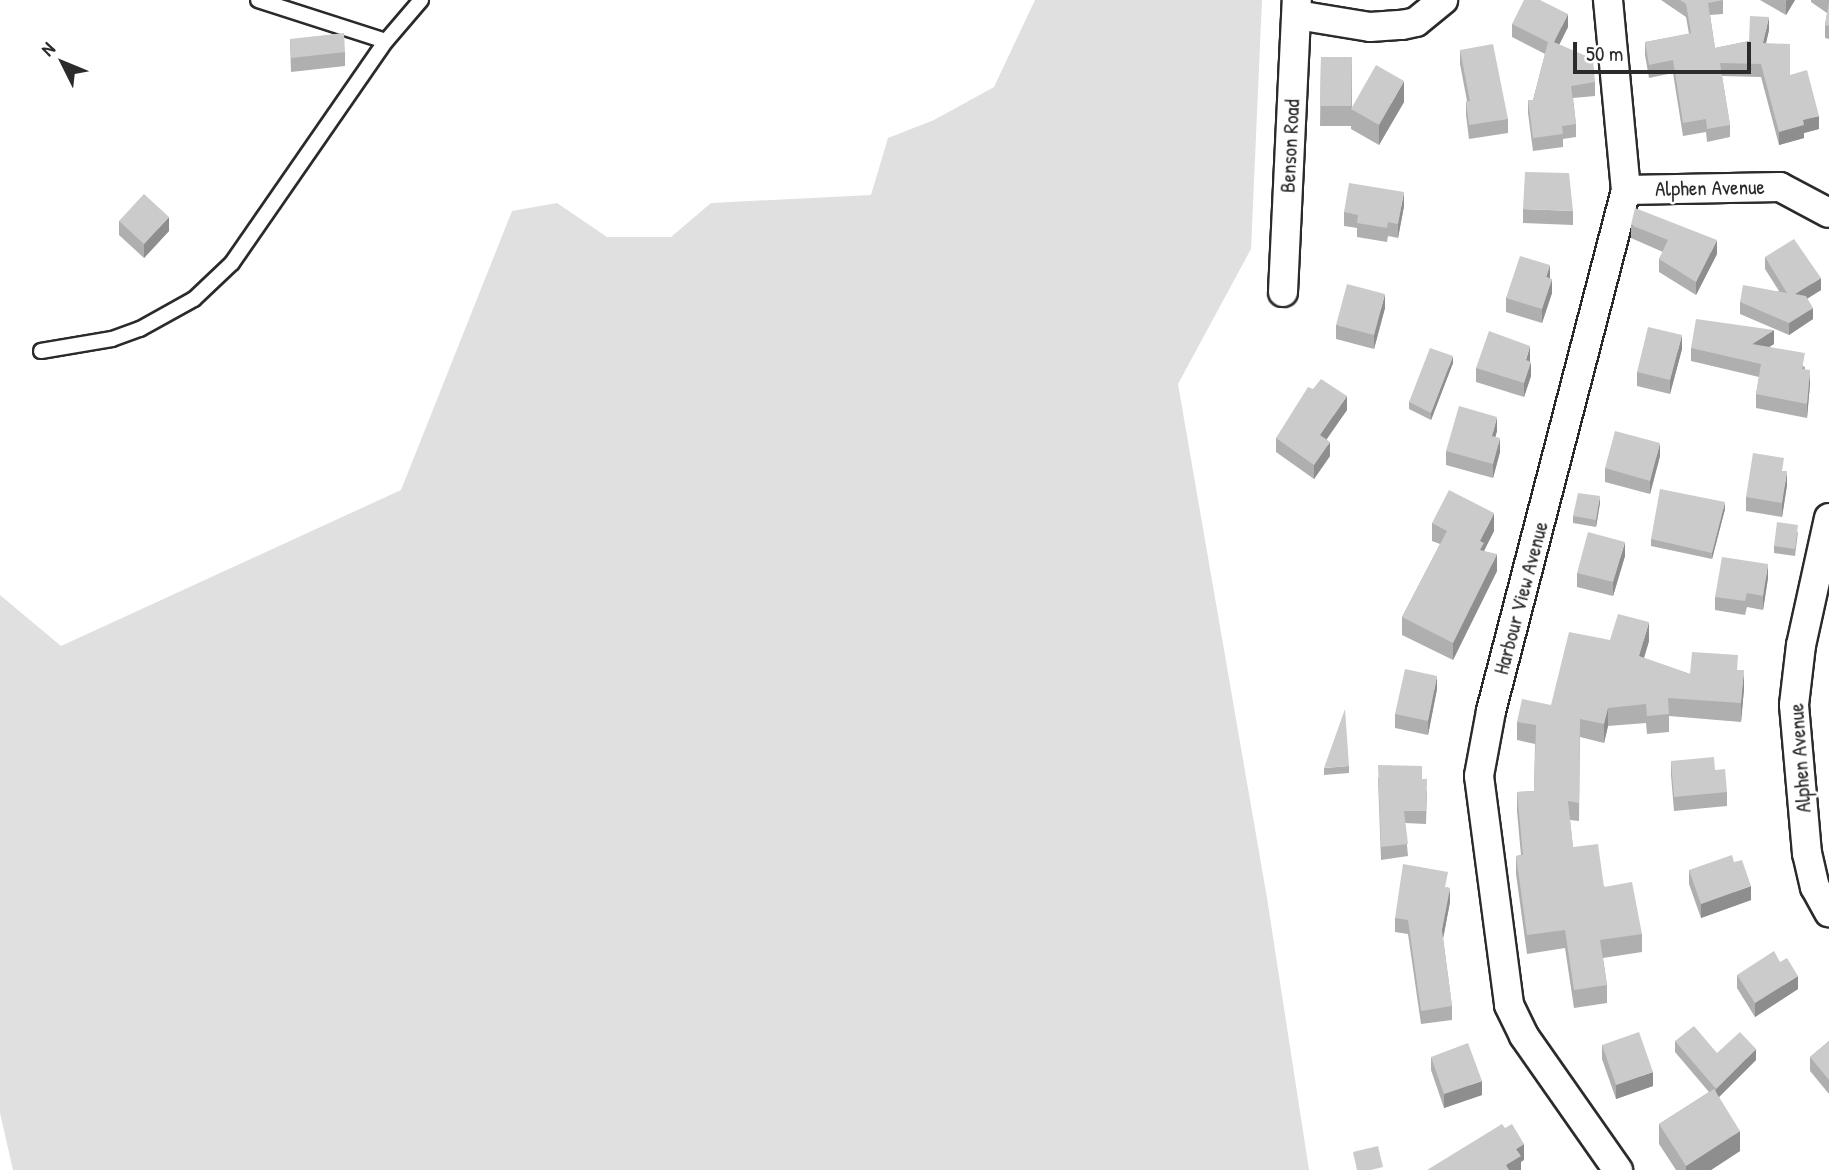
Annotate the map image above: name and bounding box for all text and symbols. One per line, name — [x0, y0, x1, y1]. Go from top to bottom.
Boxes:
north arrow — [28, 28, 98, 98]
scale bar — [1577, 28, 1756, 72]
text: N — [35, 36, 61, 61]
text: 50 m — [1586, 39, 1623, 68]
street label: Benson Road — [1275, 99, 1305, 193]
street label: Alphen Avenue — [1655, 174, 1765, 202]
street label: Harbour View Avenue — [1488, 519, 1554, 677]
street label: Alphen Avenue — [1784, 702, 1816, 814]

